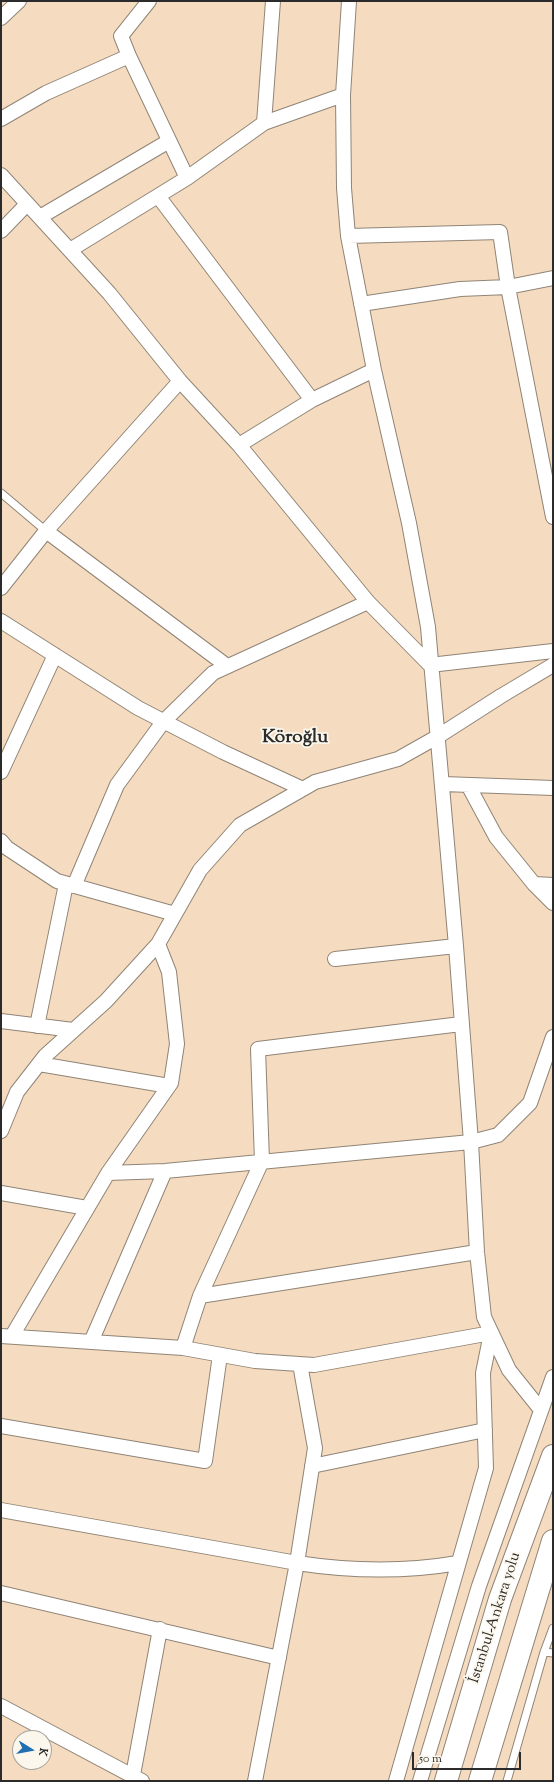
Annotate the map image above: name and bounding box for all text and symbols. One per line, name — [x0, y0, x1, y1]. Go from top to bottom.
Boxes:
district label: Köroğlu — [262, 728, 328, 750]
street label: İstanbul-Ankara yolu — [466, 1550, 526, 1686]
north arrow — [12, 1730, 52, 1770]
scale bar — [414, 1744, 523, 1770]
text: K — [34, 1747, 51, 1758]
text: 50 m — [419, 1750, 442, 1768]

